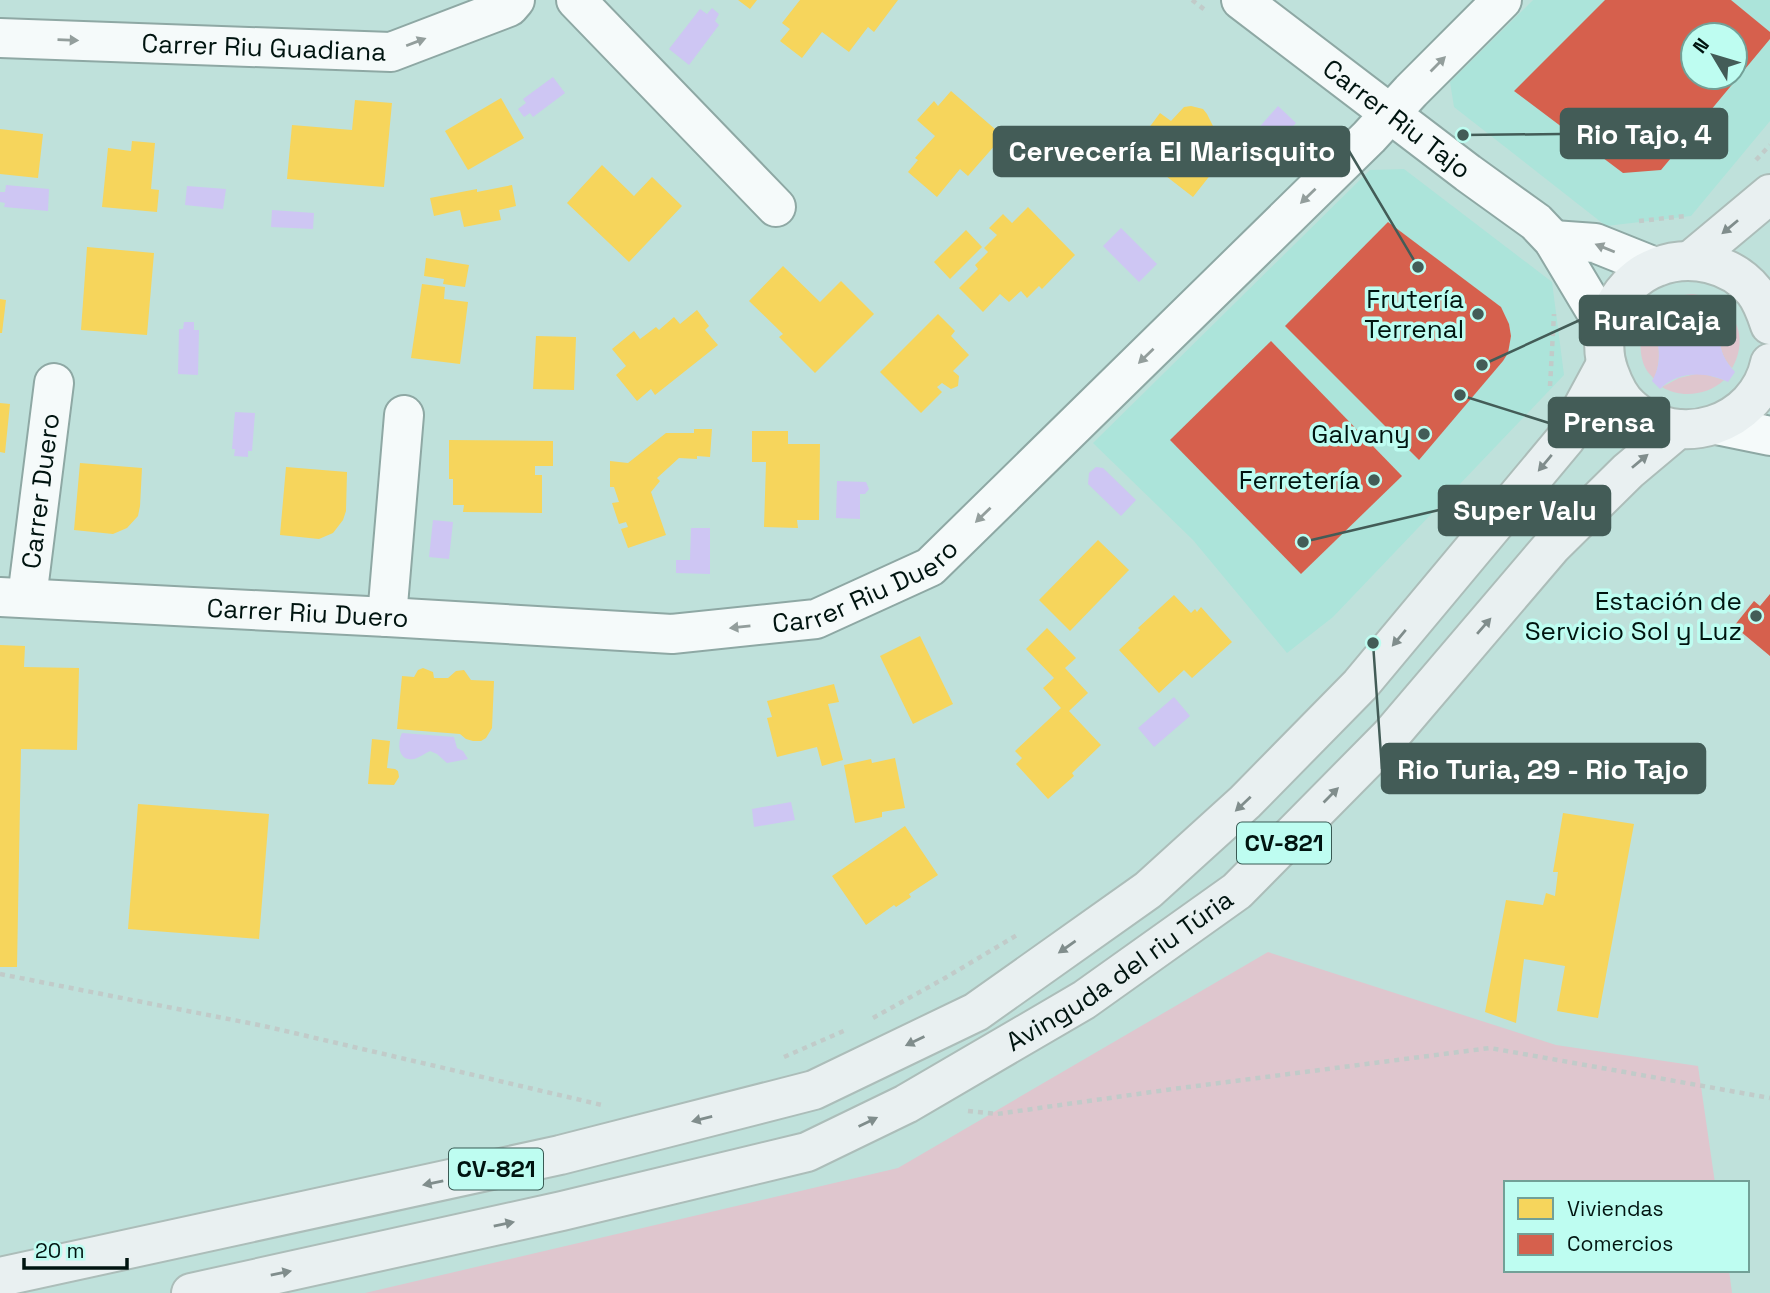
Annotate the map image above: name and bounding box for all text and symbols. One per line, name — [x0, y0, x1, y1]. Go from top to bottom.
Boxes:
north arrow — [1679, 21, 1749, 91]
street label: Carrer Riu Guadiana — [141, 26, 387, 69]
text: N — [1687, 33, 1715, 59]
one-way arrow — [57, 35, 79, 46]
one-way arrow — [406, 37, 427, 48]
street label: Carrer Riu Tajo — [1316, 51, 1478, 186]
one-way arrow — [1429, 55, 1446, 72]
callout: Rio Tajo, 4 — [1561, 109, 1727, 158]
text: Rio Tajo, 4 — [1576, 116, 1712, 152]
callout: Cervecería El Marisquito — [994, 127, 1349, 176]
text: Cervecería El Marisquito — [1009, 133, 1335, 169]
one-way arrow — [1300, 188, 1317, 204]
one-way arrow — [1722, 219, 1739, 234]
one-way arrow — [1595, 242, 1616, 253]
place label: Frutería Terrenal — [1364, 282, 1464, 346]
callout: RuralCaja — [1580, 296, 1735, 345]
text: RuralCaja — [1593, 302, 1721, 338]
marker: Frutería Terrenal — [1470, 306, 1486, 322]
one-way arrow — [1137, 347, 1154, 364]
callout: Prensa — [1549, 398, 1669, 447]
text: Prensa — [1563, 404, 1655, 440]
street label: Carrer Duero — [14, 411, 67, 571]
place label: Galvany — [1311, 417, 1410, 451]
marker: Galvany — [1416, 426, 1432, 442]
one-way arrow — [1631, 453, 1649, 469]
one-way arrow — [1538, 455, 1553, 472]
place label: Ferretería — [1239, 463, 1360, 497]
marker: Ferretería — [1366, 472, 1382, 488]
callout: Super Valu — [1439, 486, 1610, 535]
text: Super Valu — [1453, 492, 1597, 528]
one-way arrow — [975, 506, 992, 522]
street label: Carrer Riu Duero — [771, 532, 965, 640]
place label: Estación de Servicio Sol y Luz — [1525, 584, 1742, 648]
street label: Carrer Riu Duero — [206, 591, 410, 635]
marker: Estación de Servicio Sol y Luz — [1748, 608, 1764, 624]
one-way arrow — [1476, 617, 1492, 635]
one-way arrow — [729, 622, 751, 633]
one-way arrow — [1392, 630, 1407, 647]
callout: Rio Turia, 29 - Rio Tajo — [1382, 744, 1705, 793]
text: Rio Turia, 29 - Rio Tajo — [1397, 751, 1689, 787]
one-way arrow — [1323, 787, 1339, 804]
one-way arrow — [1235, 795, 1252, 811]
road number: CV-821 — [1237, 822, 1331, 864]
street label: Avinguda del riu Túria — [1000, 882, 1240, 1059]
one-way arrow — [1058, 940, 1076, 954]
one-way arrow — [905, 1036, 925, 1047]
one-way arrow — [691, 1114, 712, 1124]
one-way arrow — [858, 1117, 879, 1128]
road number: CV-821 — [449, 1148, 543, 1190]
one-way arrow — [422, 1177, 444, 1188]
legend — [1504, 1181, 1749, 1272]
text: Viviendas — [1567, 1195, 1664, 1222]
one-way arrow — [493, 1218, 515, 1229]
scale bar — [24, 1226, 128, 1270]
text: Comercios — [1567, 1230, 1673, 1257]
text: 20 m — [35, 1237, 85, 1264]
one-way arrow — [270, 1267, 292, 1278]

